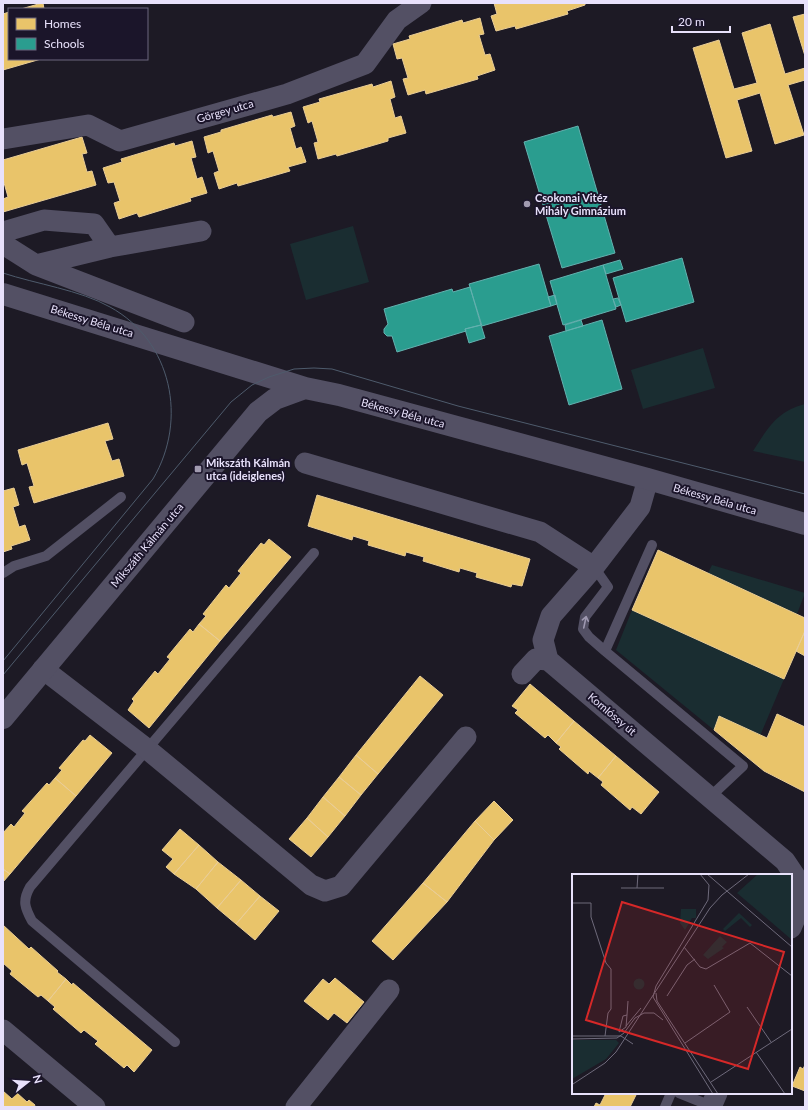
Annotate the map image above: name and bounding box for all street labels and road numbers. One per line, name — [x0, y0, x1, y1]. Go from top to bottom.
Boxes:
street label: Görgey utca — [195, 96, 255, 125]
street label: Békessy Béla utca — [49, 302, 135, 339]
street label: Békessy Béla utca — [360, 395, 446, 430]
street label: Békessy Béla utca — [672, 480, 758, 517]
street label: Mikszáth Kálmán utca — [108, 500, 186, 589]
street label: Komlóssy út — [586, 690, 639, 737]

